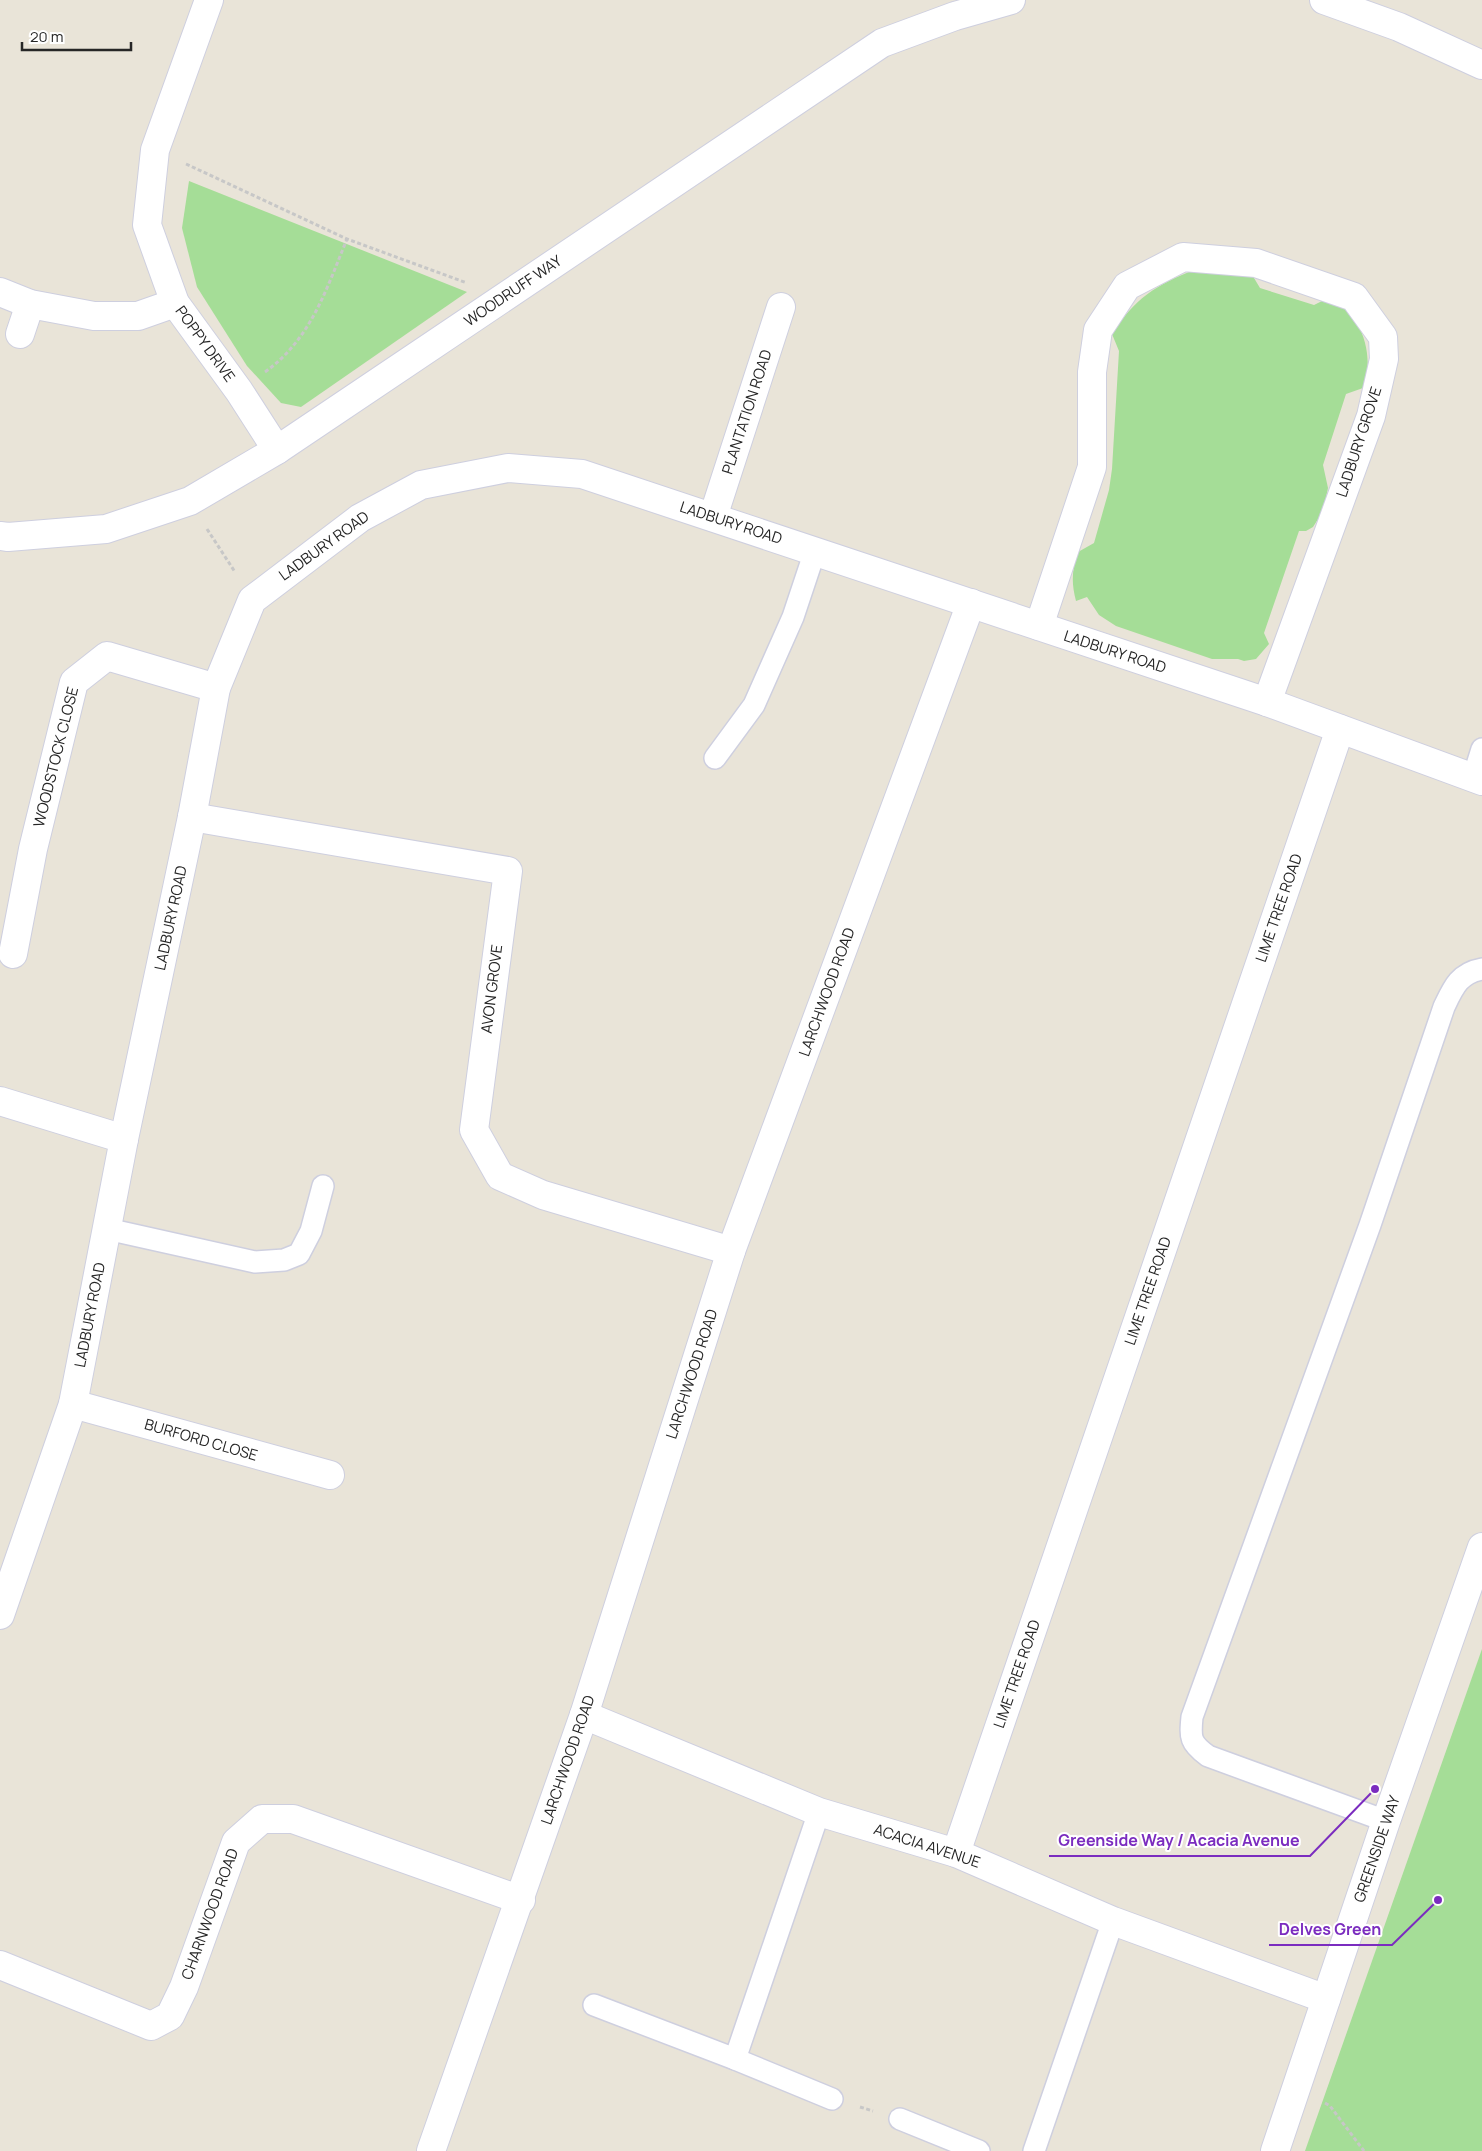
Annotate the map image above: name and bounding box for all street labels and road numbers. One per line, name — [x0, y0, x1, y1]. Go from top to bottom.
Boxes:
street label: WOODRUFF WAY — [460, 250, 566, 331]
street label: POPPY DRIVE — [171, 301, 240, 386]
street label: PLANTATION ROAD — [716, 347, 777, 477]
street label: LADBURY GROVE — [1331, 384, 1386, 500]
street label: LADBURY ROAD — [677, 496, 785, 549]
street label: LADBURY ROAD — [274, 506, 373, 585]
street label: LADBURY ROAD — [1061, 625, 1169, 678]
street label: WOODSTOCK CLOSE — [28, 685, 83, 829]
street label: LIME TREE ROAD — [1250, 851, 1307, 965]
street label: LADBURY ROAD — [149, 864, 192, 972]
street label: LARCHWOOD ROAD — [793, 925, 860, 1059]
street label: AVON GROVE — [476, 943, 507, 1035]
street label: LIME TREE ROAD — [1119, 1234, 1176, 1348]
street label: LADBURY ROAD — [69, 1261, 110, 1369]
street label: LARCHWOOD ROAD — [661, 1306, 722, 1442]
street label: BURFORD CLOSE — [142, 1413, 260, 1466]
street label: LIME TREE ROAD — [988, 1617, 1045, 1731]
street label: LARCHWOOD ROAD — [536, 1692, 600, 1827]
street label: GREENSIDE WAY — [1348, 1792, 1405, 1905]
street label: ACACIA AVENUE — [871, 1818, 983, 1873]
street label: CHARNWOOD ROAD — [176, 1845, 243, 1982]

